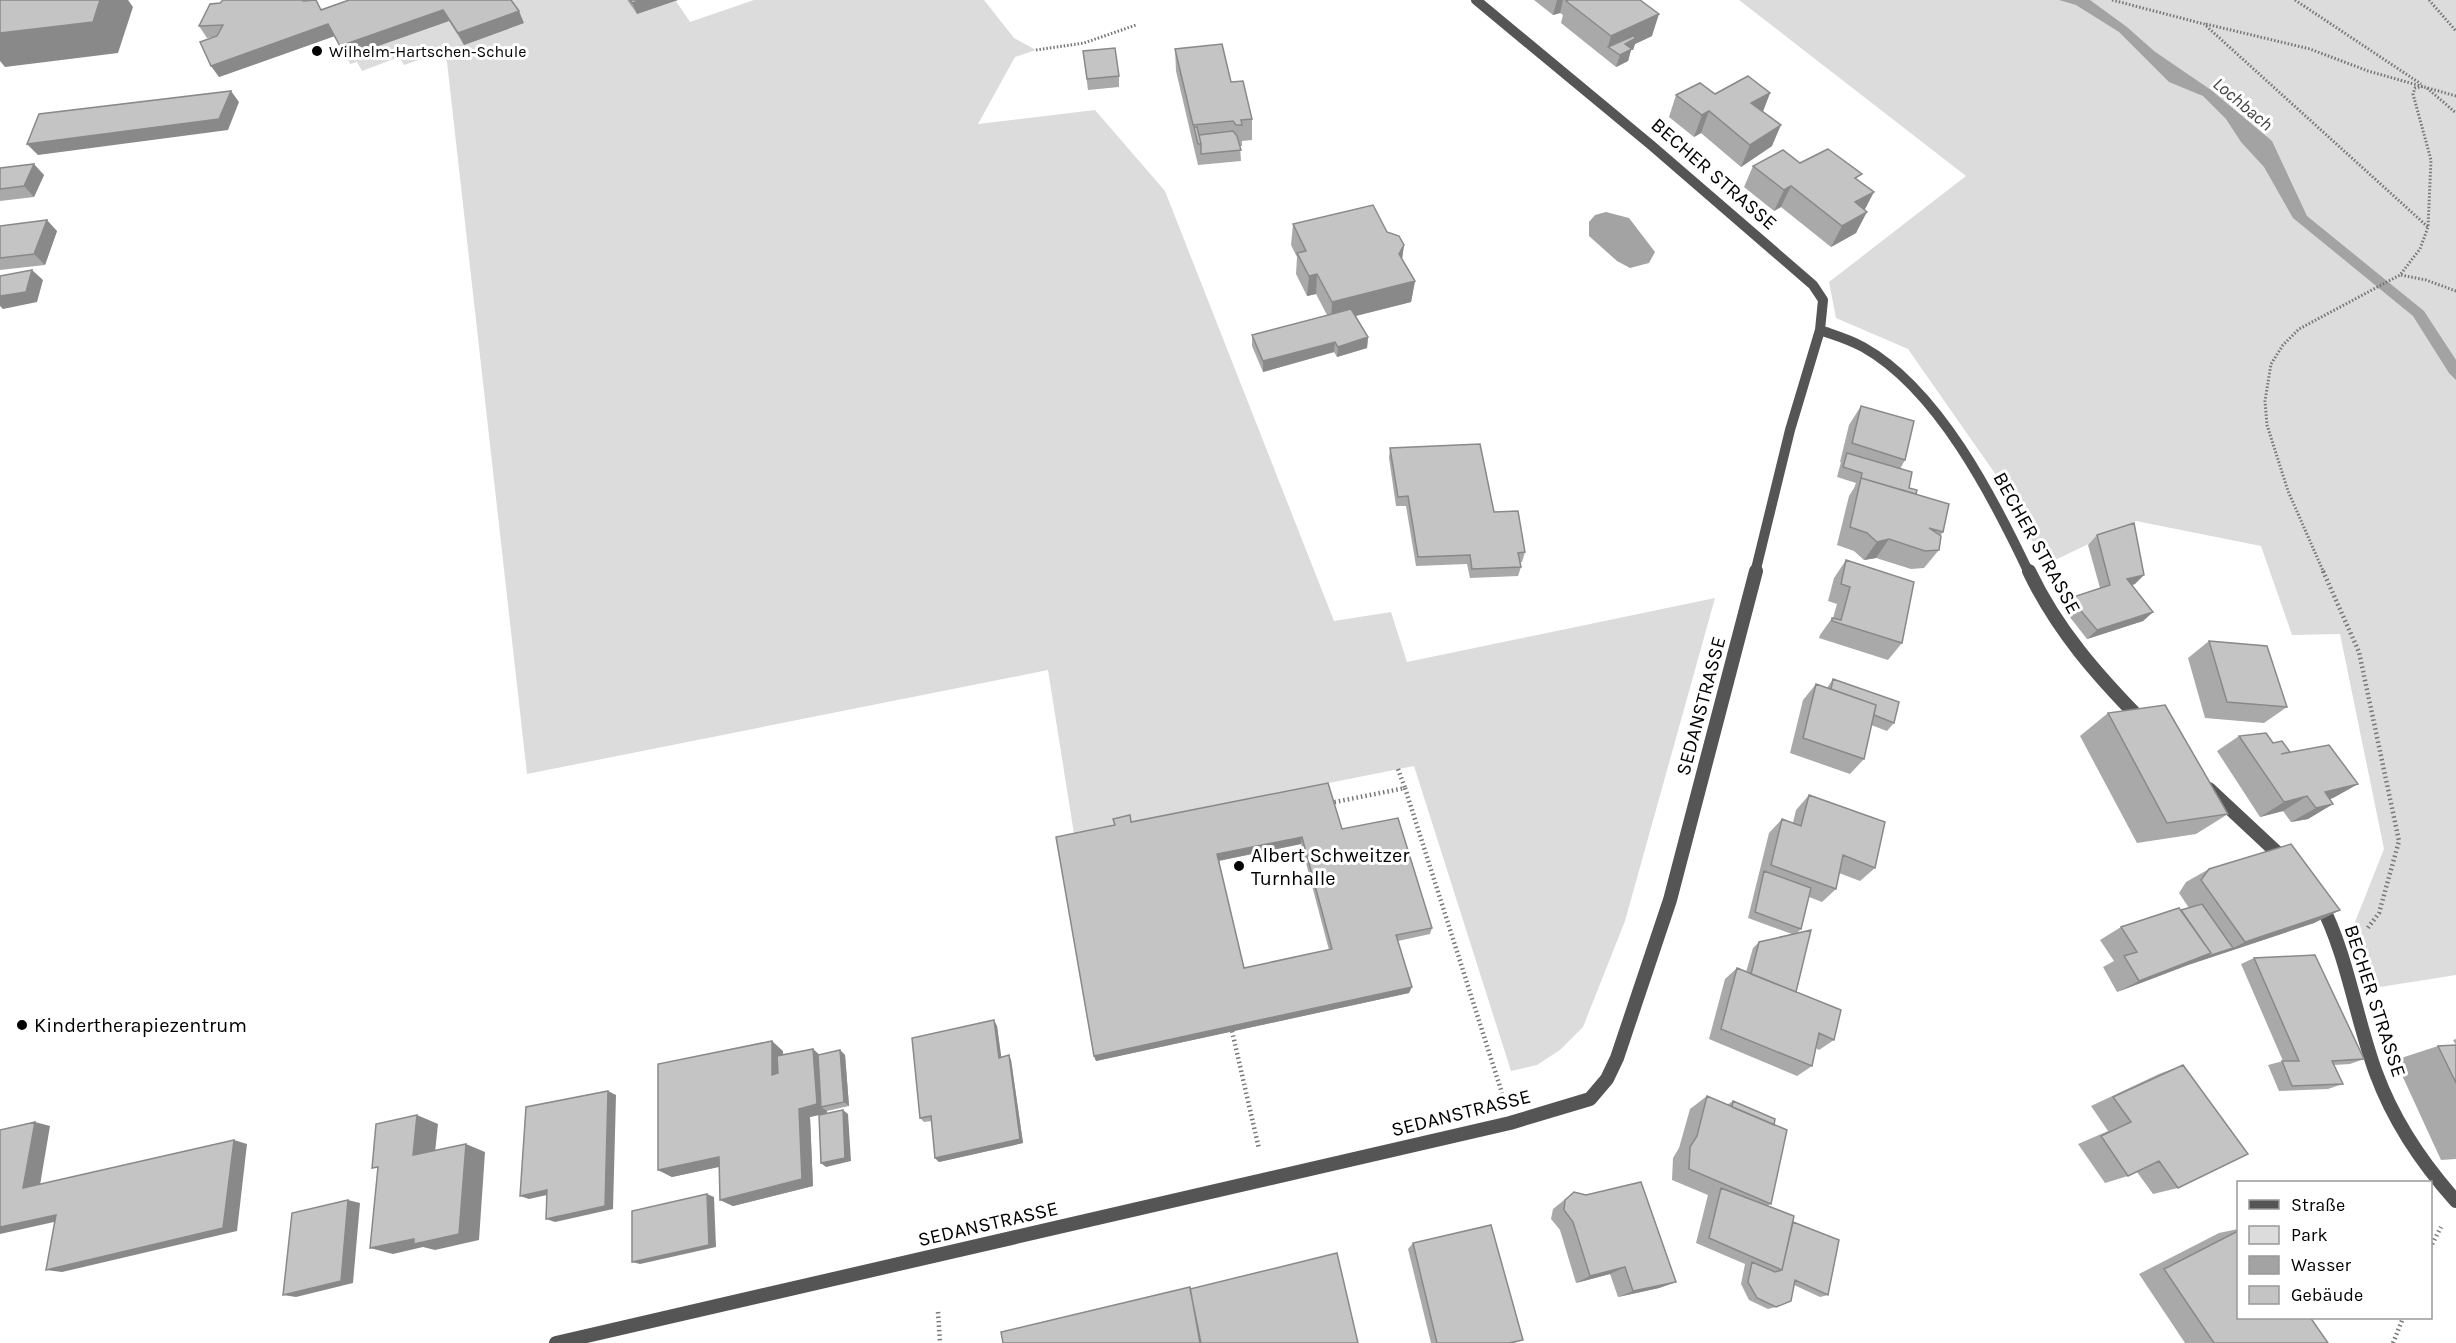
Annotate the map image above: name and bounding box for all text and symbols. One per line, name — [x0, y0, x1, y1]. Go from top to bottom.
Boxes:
place label: Wilhelm-Hartschen-Schule — [329, 42, 526, 61]
marker: Wilhelm-Hartschen-Schule — [310, 44, 324, 58]
water label: Lochbach — [2209, 73, 2277, 135]
street label: BECHER STRASSE — [1647, 113, 1781, 235]
street label: BECHER STRASSE — [1988, 468, 2086, 618]
street label: SEDANSTRASSE — [1671, 634, 1731, 778]
place label: Albert Schweitzer Turnhalle — [1251, 844, 1410, 890]
marker: Albert Schweitzer Turnhalle — [1232, 859, 1246, 873]
street label: BECHER STRASSE — [2340, 922, 2410, 1080]
place label: Kindertherapiezentrum — [34, 1014, 247, 1037]
marker: Kindertherapiezentrum — [15, 1018, 29, 1032]
street label: SEDANSTRASSE — [1389, 1085, 1533, 1141]
legend — [2237, 1181, 2432, 1319]
text: Straße — [2291, 1194, 2345, 1216]
street label: SEDANSTRASSE — [916, 1197, 1060, 1251]
text: Park — [2291, 1224, 2328, 1246]
text: Wasser — [2291, 1254, 2352, 1276]
text: Gebäude — [2291, 1284, 2363, 1306]

